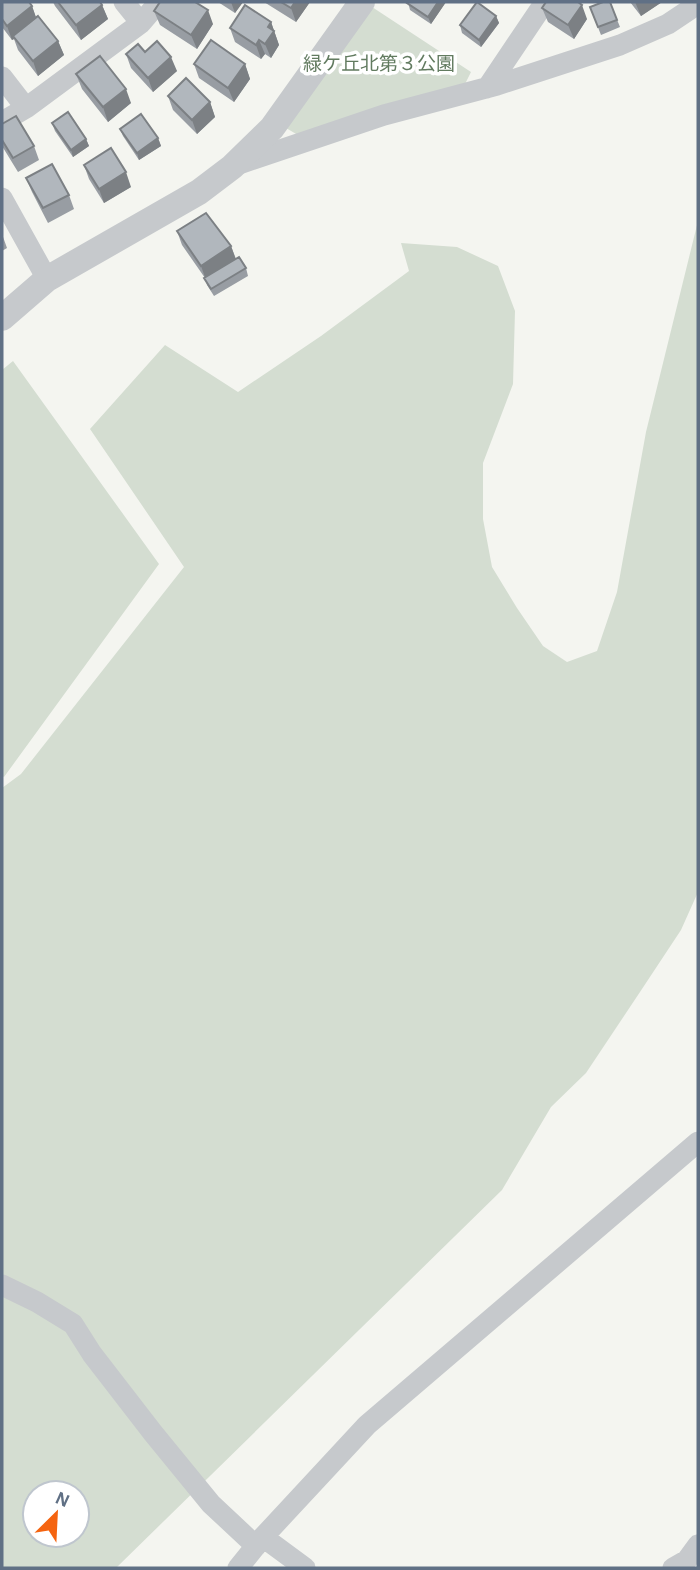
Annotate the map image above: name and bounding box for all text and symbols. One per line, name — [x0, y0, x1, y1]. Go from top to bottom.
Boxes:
park label: 緑ケ丘北第３公園 — [303, 54, 455, 74]
north arrow — [21, 1479, 91, 1549]
text: N — [52, 1488, 72, 1511]

